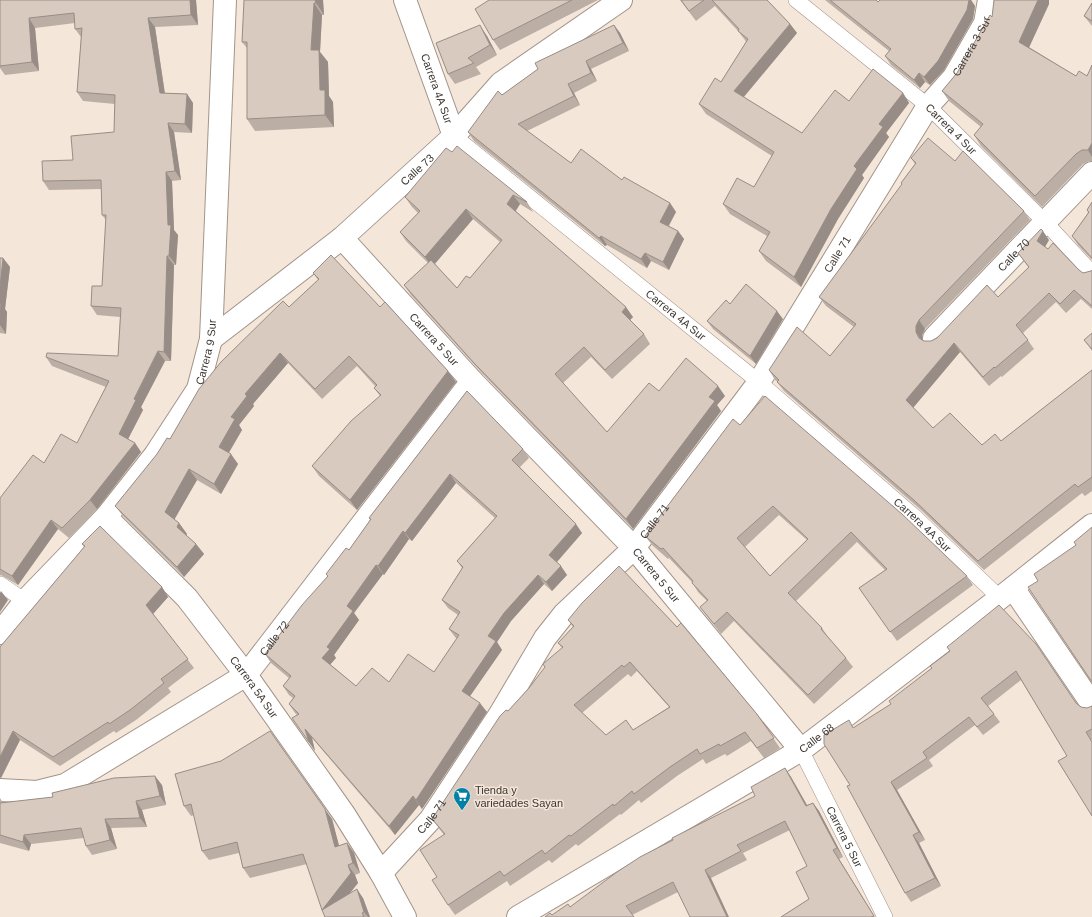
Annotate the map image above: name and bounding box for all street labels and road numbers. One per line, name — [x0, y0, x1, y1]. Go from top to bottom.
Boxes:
street label: Carrera 3 Sur — [950, 15, 992, 78]
street label: Carrera 4A Sur — [419, 52, 455, 125]
street label: Carrera 4 Sur — [923, 101, 979, 157]
street label: Calle 73 — [398, 152, 436, 188]
street label: Calle 71 — [822, 234, 853, 275]
street label: Calle 70 — [995, 236, 1032, 274]
street label: Carrera 4A Sur — [643, 287, 708, 343]
street label: Carrera 5 Sur — [407, 311, 461, 368]
street label: Carrera 9 Sur — [193, 319, 218, 386]
street label: Carrera 4A Sur — [892, 496, 954, 554]
street label: Calle 71 — [637, 501, 671, 541]
street label: Carrera 5 Sur — [630, 545, 682, 605]
street label: Calle 72 — [257, 619, 291, 658]
street label: Carrera 5A Sur — [228, 654, 281, 721]
street label: Calle 68 — [797, 721, 836, 755]
street label: Calle 71 — [414, 797, 448, 836]
street label: Carrera 5 Sur — [824, 804, 865, 869]

